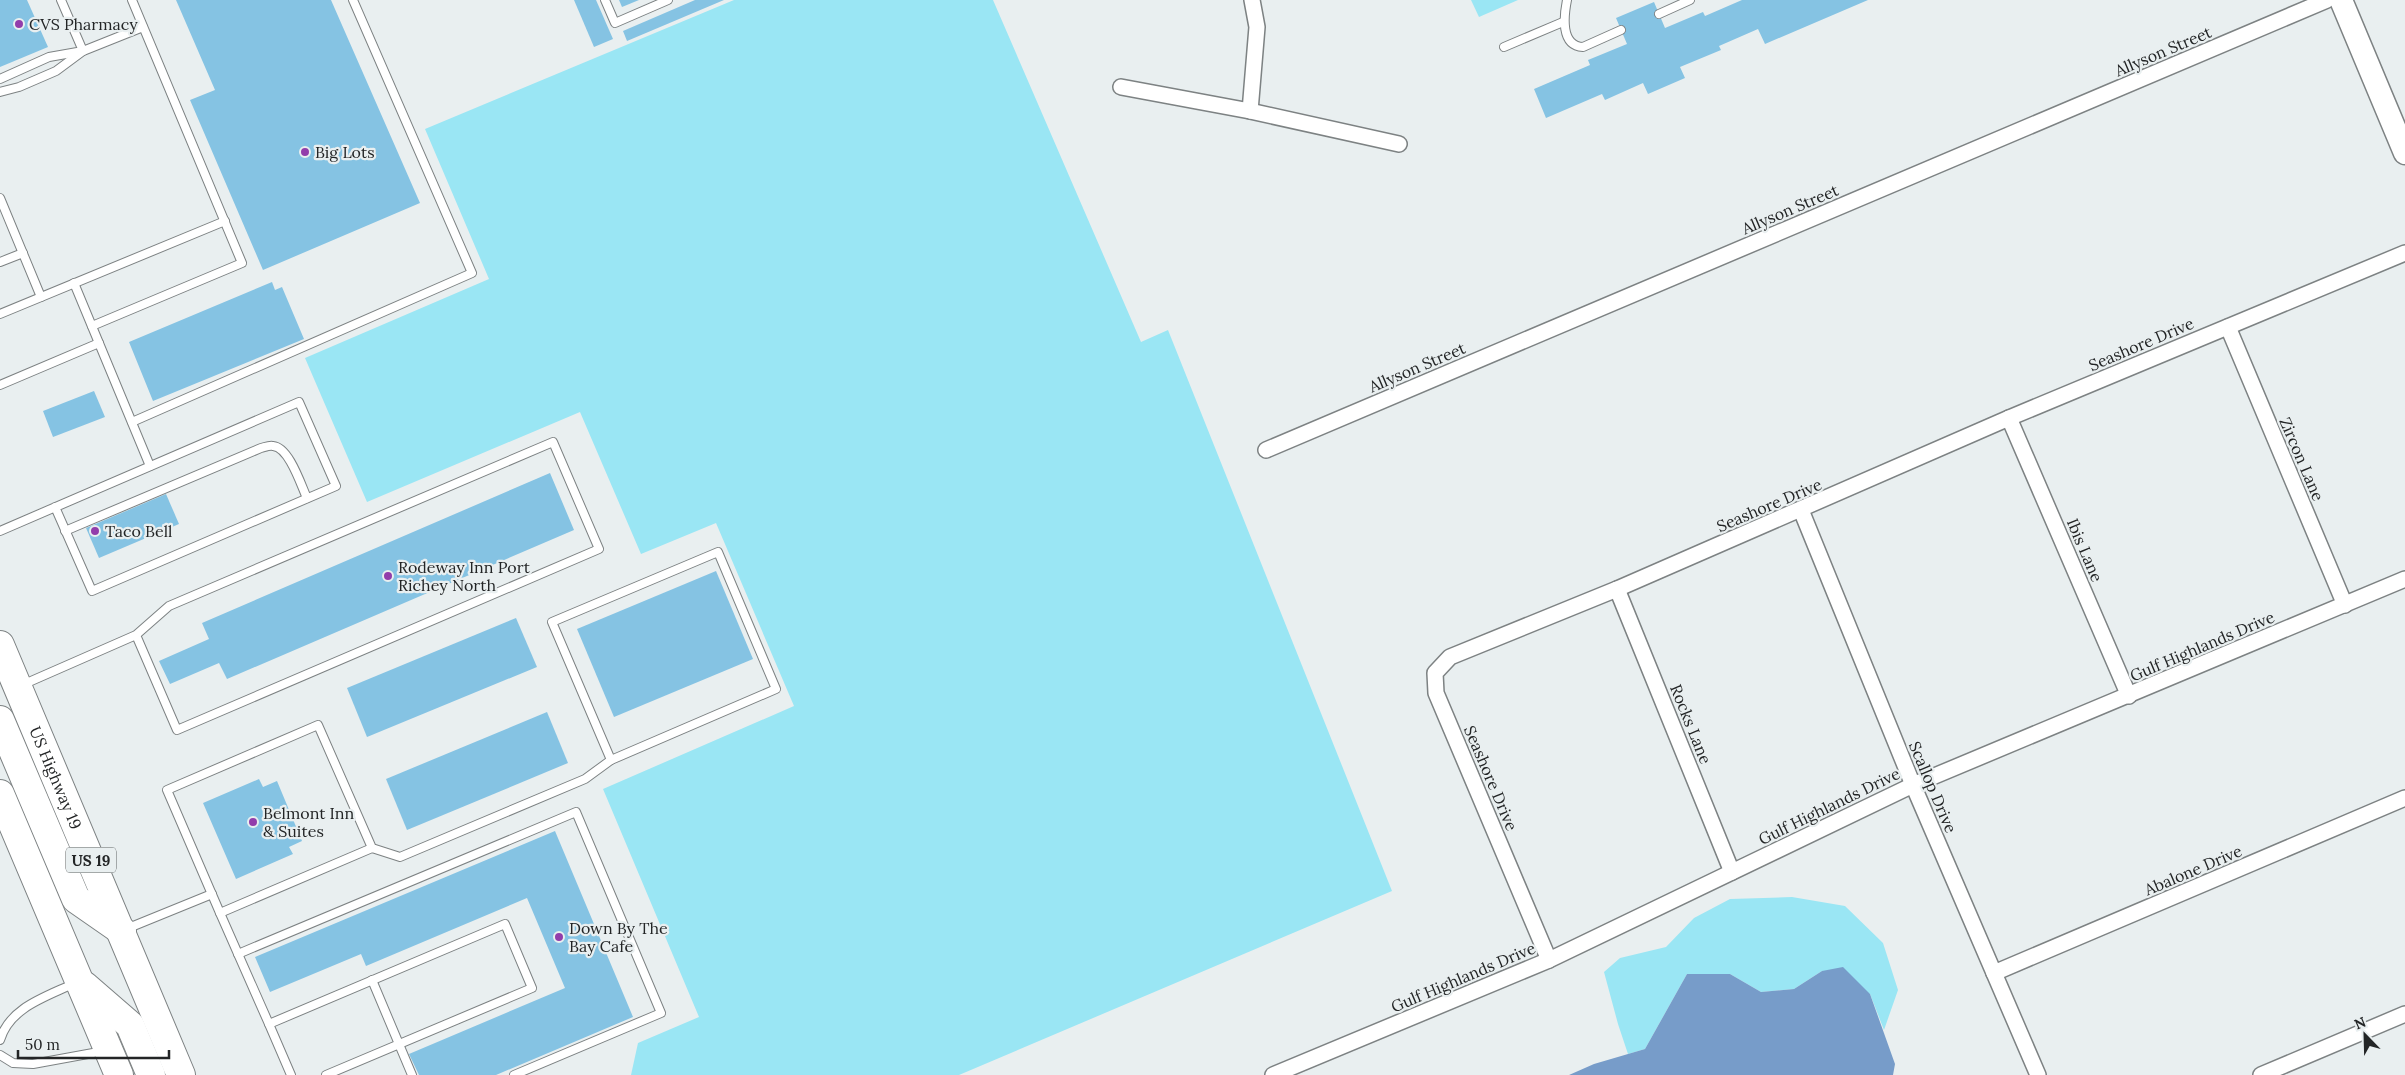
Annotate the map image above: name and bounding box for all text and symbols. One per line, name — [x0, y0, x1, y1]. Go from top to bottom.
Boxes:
place label: CVS Pharmacy — [29, 14, 138, 34]
marker: CVS Pharmacy — [13, 18, 25, 30]
street label: Allyson Street — [2111, 21, 2215, 81]
place label: Big Lots — [315, 142, 375, 162]
marker: Big Lots — [299, 146, 311, 158]
street label: Allyson Street — [1738, 179, 1842, 239]
street label: Seashore Drive — [2086, 313, 2197, 375]
street label: Allyson Street — [1365, 337, 1469, 397]
street label: Zircon Lane — [2275, 414, 2329, 504]
street label: Seashore Drive — [1714, 474, 1825, 536]
street label: Ibis Lane — [2063, 515, 2107, 585]
place label: Taco Bell — [105, 521, 172, 541]
marker: Taco Bell — [89, 525, 101, 537]
place label: Rodeway Inn Port Richey North — [398, 557, 531, 595]
marker: Rodeway Inn Port Richey North — [382, 570, 394, 582]
street label: Gulf Highlands Drive — [2127, 606, 2277, 685]
street label: Rocks Lane — [1666, 681, 1716, 767]
street label: US Highway 19 — [25, 723, 86, 832]
street label: Seashore Drive — [1460, 723, 1522, 834]
street label: Scallop Drive — [1905, 738, 1961, 836]
street label: Gulf Highlands Drive — [1755, 763, 1903, 849]
place label: Belmont Inn & Suites — [263, 803, 355, 841]
marker: Belmont Inn & Suites — [247, 816, 259, 828]
street label: Abalone Drive — [2140, 840, 2245, 900]
road number: US 19 — [66, 848, 116, 872]
place label: Down By The Bay Cafe — [569, 918, 668, 956]
marker: Down By The Bay Cafe — [553, 931, 565, 943]
street label: Gulf Highlands Drive — [1388, 937, 1538, 1016]
north arrow — [2340, 1010, 2390, 1060]
text: N — [2351, 1013, 2369, 1033]
scale bar — [18, 1028, 169, 1060]
text: 50 m — [25, 1035, 60, 1054]

